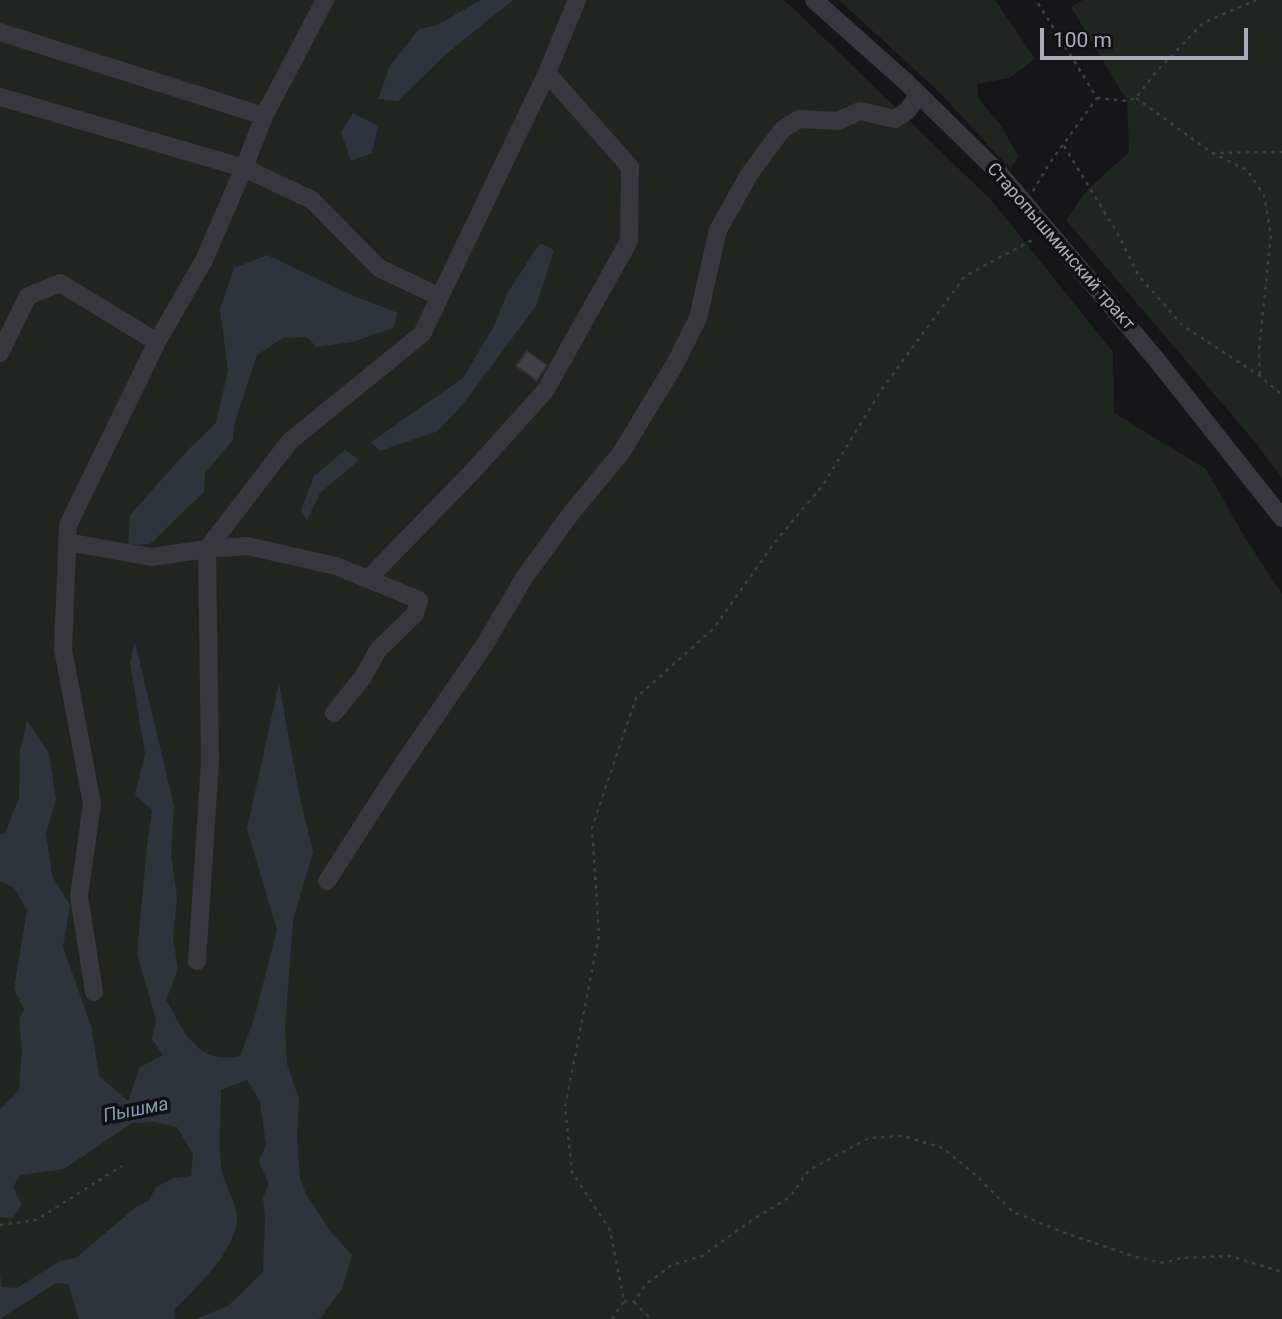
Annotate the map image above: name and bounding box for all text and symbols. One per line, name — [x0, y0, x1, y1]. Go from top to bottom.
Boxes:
scale bar — [1044, 14, 1252, 58]
text: 100 m — [1053, 28, 1112, 52]
street label: Старопышминский тракт — [981, 159, 1139, 335]
water label: Пышма — [101, 1093, 171, 1129]

